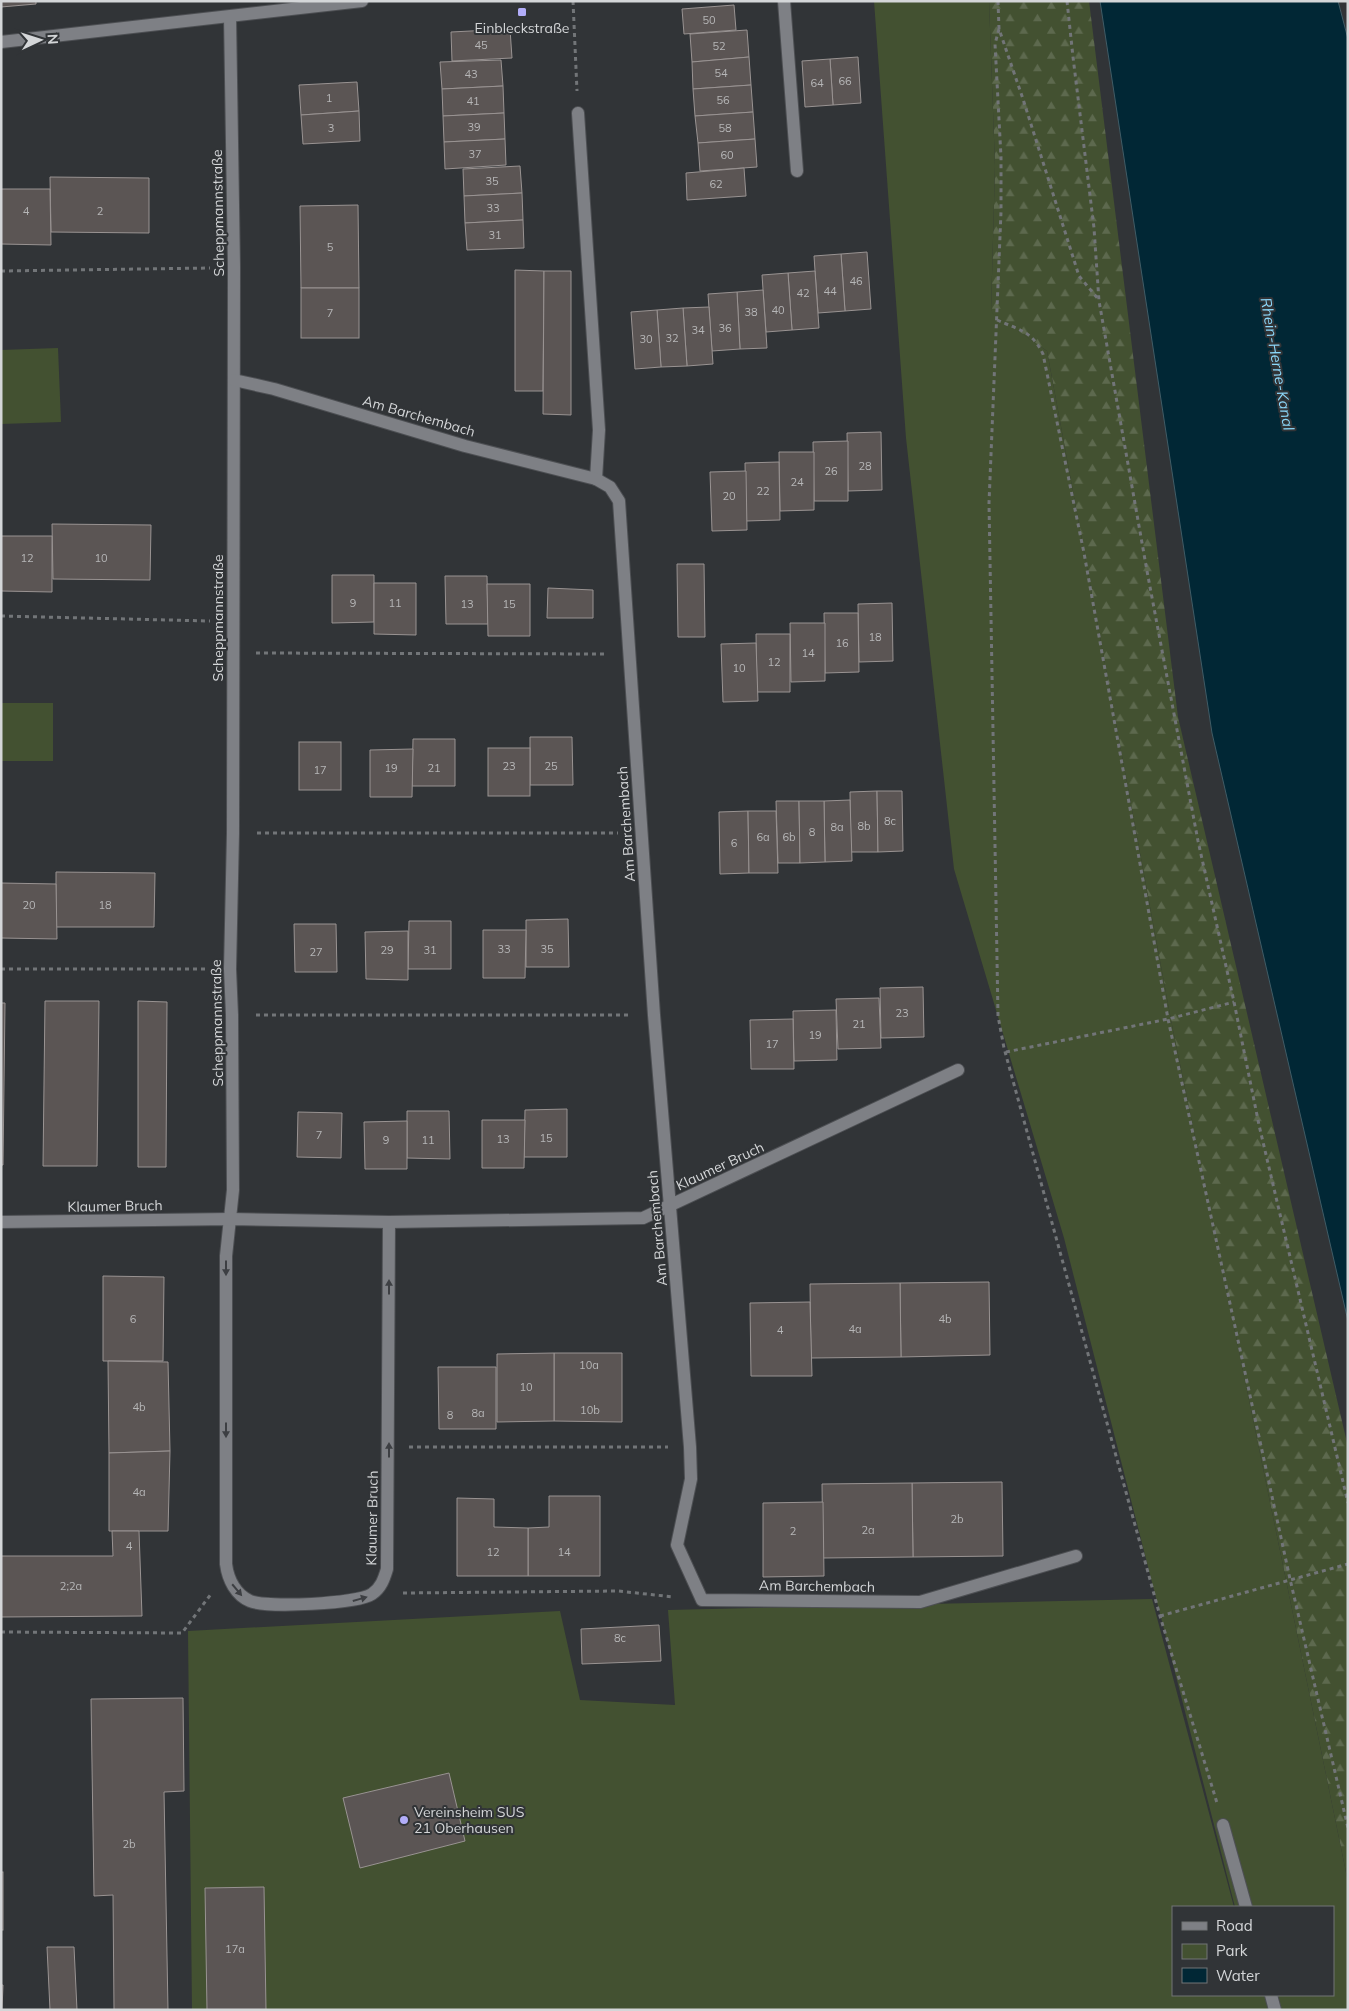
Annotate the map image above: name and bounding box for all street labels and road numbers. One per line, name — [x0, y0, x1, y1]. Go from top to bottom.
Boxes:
street label: Scheppmannstraße — [208, 149, 228, 277]
street label: Am Barchembach — [361, 391, 477, 441]
street label: Scheppmannstraße — [209, 554, 227, 682]
street label: Am Barchembach — [613, 765, 639, 883]
street label: Scheppmannstraße — [207, 959, 227, 1087]
street label: Klaumer Bruch — [673, 1138, 767, 1194]
street label: Am Barchembach — [643, 1169, 671, 1287]
street label: Klaumer Bruch — [67, 1196, 163, 1216]
street label: Klaumer Bruch — [362, 1470, 382, 1566]
street label: Am Barchembach — [759, 1576, 875, 1596]

